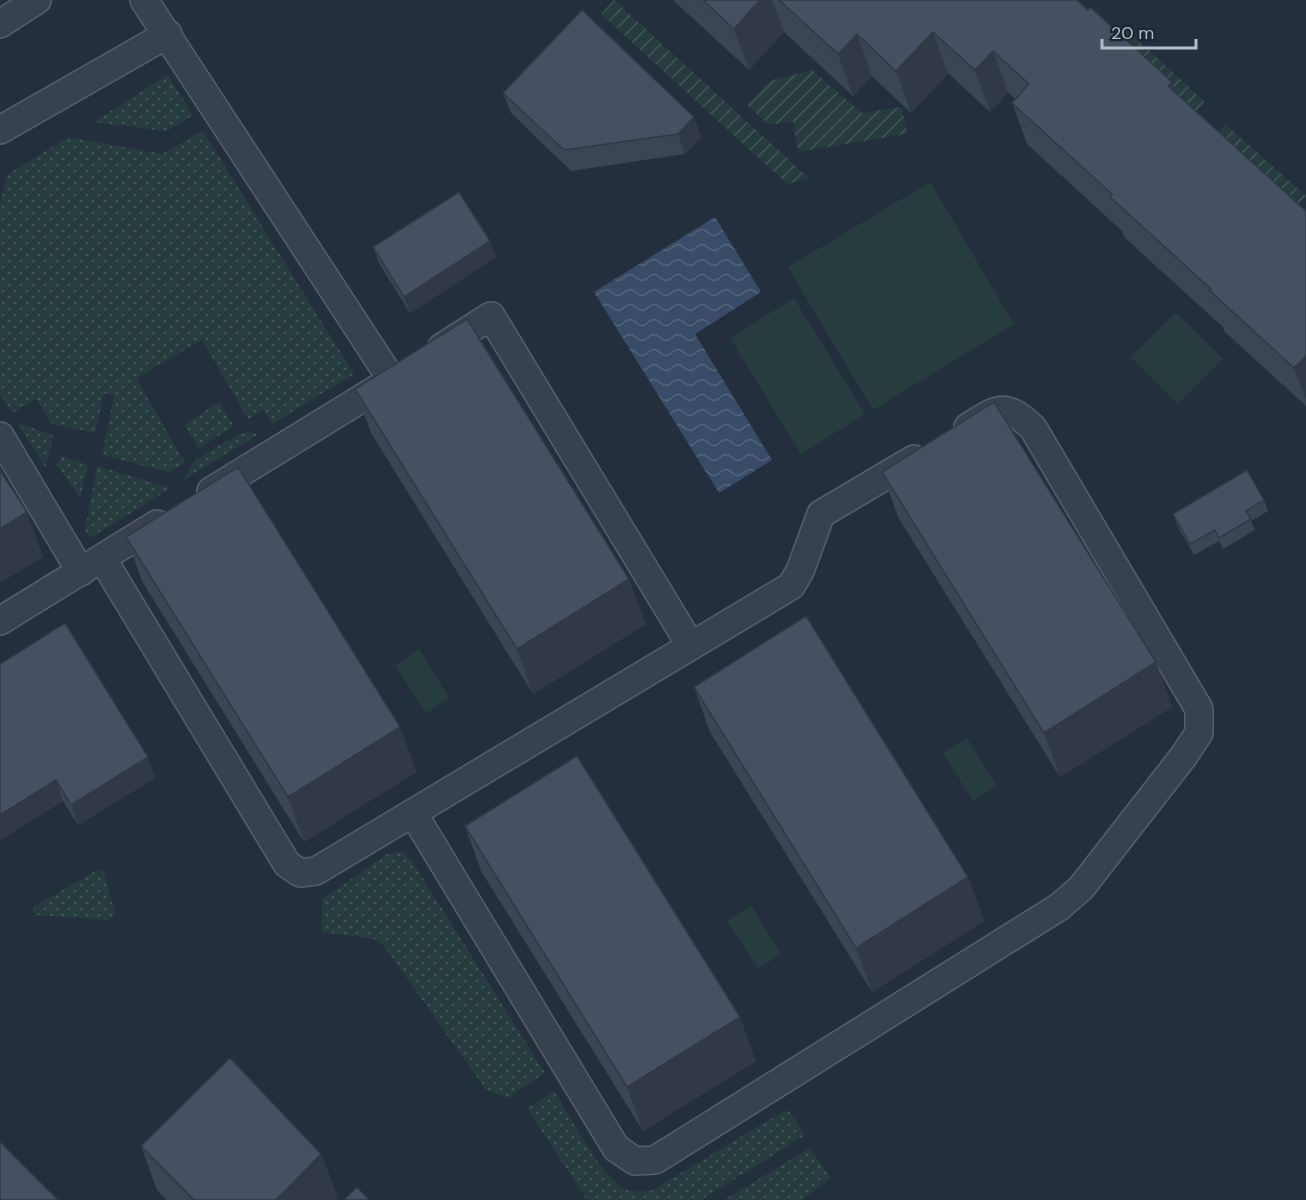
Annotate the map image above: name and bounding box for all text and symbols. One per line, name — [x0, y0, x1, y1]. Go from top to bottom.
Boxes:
scale bar — [1102, 12, 1196, 50]
text: 20 m — [1111, 21, 1154, 45]

